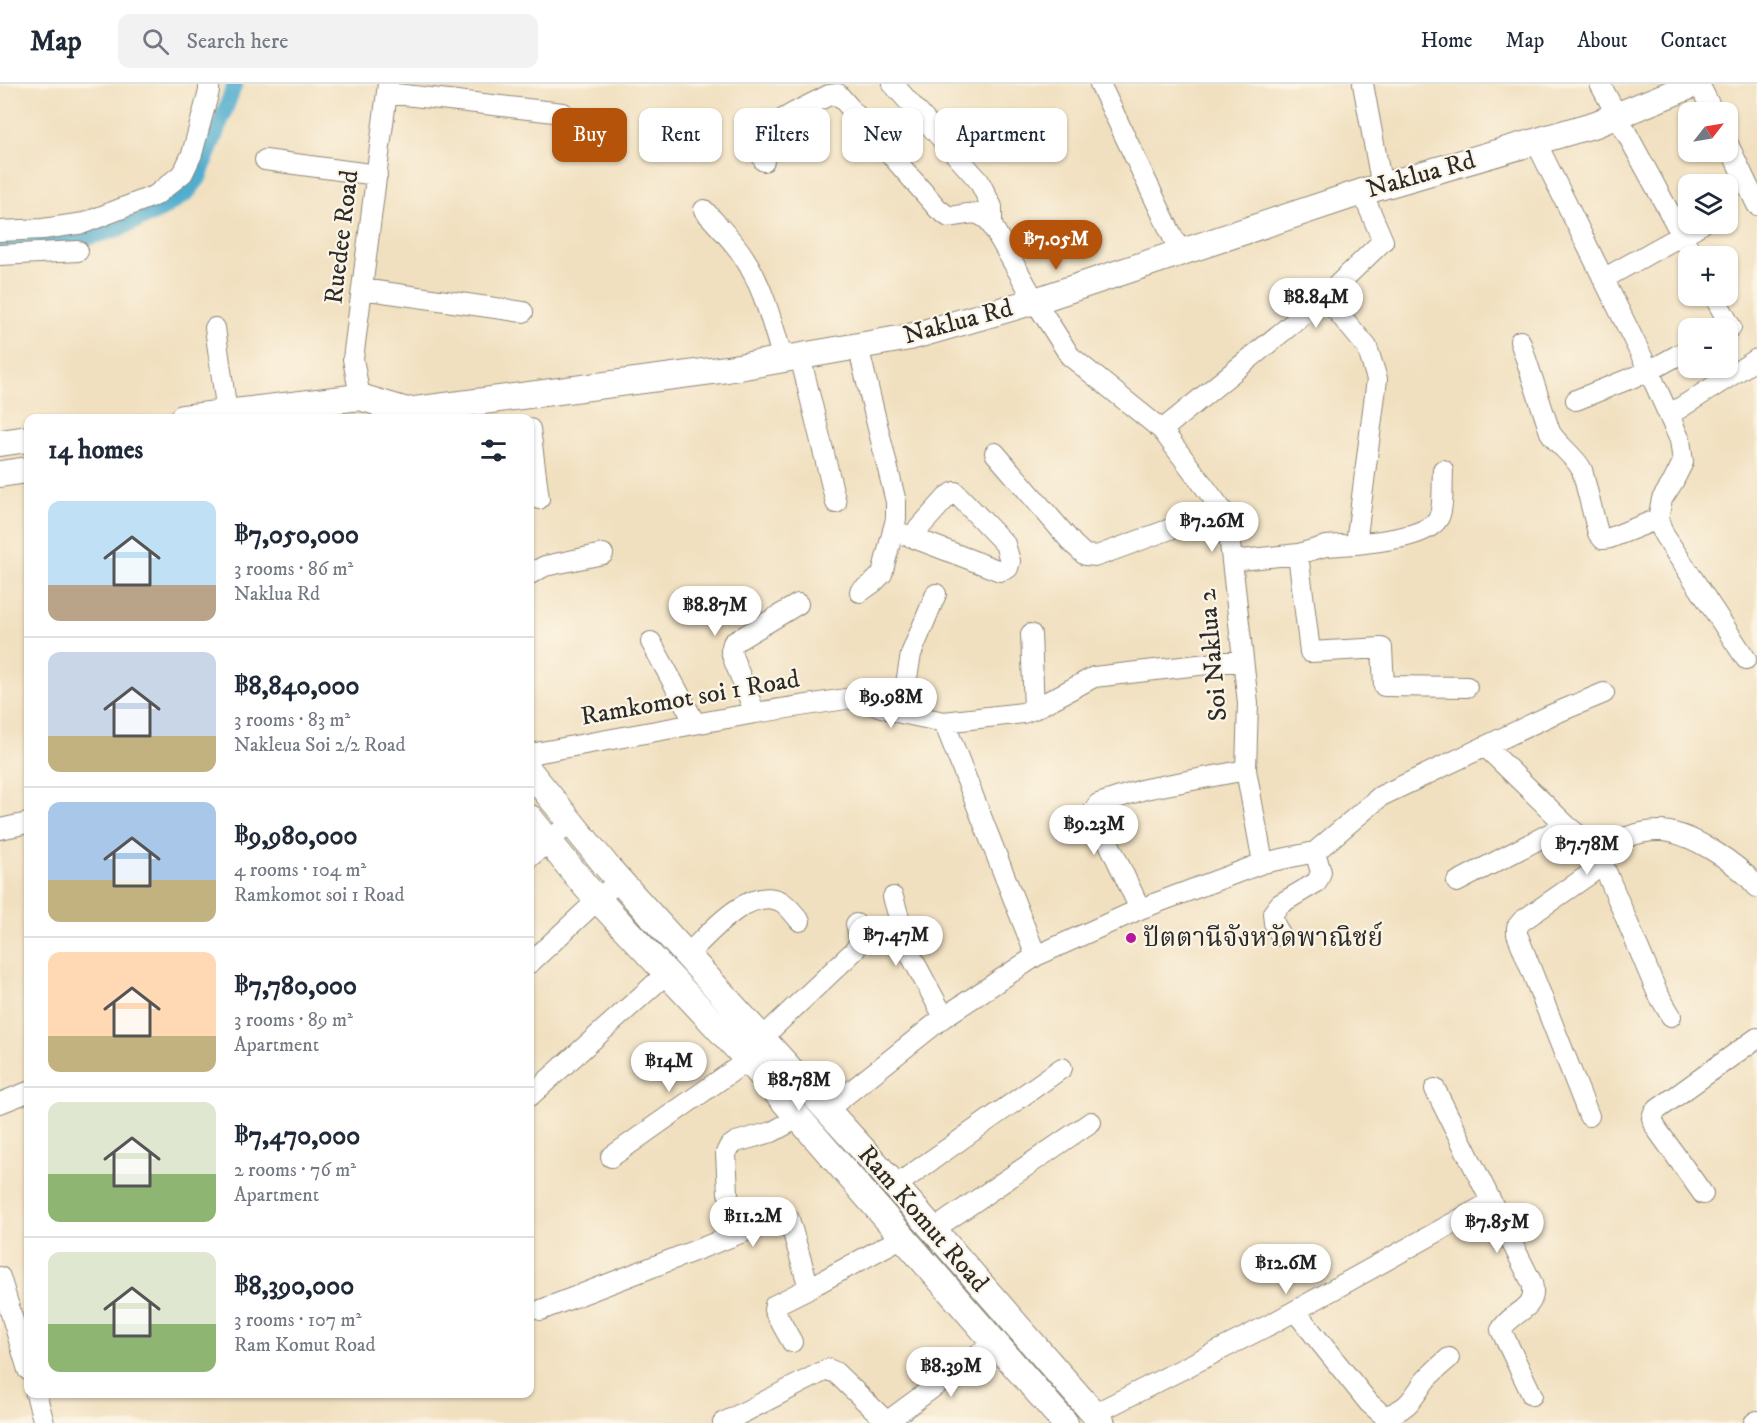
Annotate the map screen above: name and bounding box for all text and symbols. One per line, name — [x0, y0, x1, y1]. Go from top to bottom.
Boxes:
search box — [118, 14, 538, 68]
text: Map — [30, 24, 82, 59]
icon: search — [139, 25, 172, 58]
text: Search here — [187, 28, 288, 55]
text: Home — [1421, 28, 1473, 54]
text: Map — [1506, 28, 1544, 54]
text: About — [1577, 28, 1628, 54]
text: Contact — [1661, 28, 1727, 54]
north arrow — [1678, 102, 1738, 162]
map controls — [1678, 102, 1738, 378]
chip: Buy — [552, 108, 627, 162]
chip: Rent — [639, 108, 722, 162]
chip: Filters — [734, 108, 830, 162]
chip: New — [842, 108, 923, 162]
chip: Apartment — [935, 108, 1067, 162]
street label: Naklua Rd — [1363, 144, 1479, 206]
street label: Ruedee Road — [317, 168, 367, 306]
button: layers — [1678, 174, 1738, 234]
pin: ฿7.05M — [1007, 220, 1105, 271]
text: ฿7.05M — [1023, 227, 1089, 252]
button: + — [1678, 246, 1738, 306]
pin: ฿8.84M — [1267, 278, 1365, 329]
text: ฿8.84M — [1283, 285, 1349, 310]
street label: Naklua Rd — [900, 292, 1016, 352]
button: − — [1678, 318, 1738, 378]
text: 14 homes — [48, 434, 143, 467]
icon: filters — [477, 434, 510, 467]
pin: ฿7.26M — [1163, 502, 1261, 553]
text: ฿7.26M — [1180, 509, 1244, 534]
text: ฿7,050,000 — [234, 519, 359, 552]
icon: home — [96, 525, 168, 597]
text: 3 rooms · 86 m² — [234, 557, 353, 582]
text: Naklua Rd — [234, 582, 320, 607]
pin: ฿8.87M — [666, 586, 764, 637]
street label: Soi Naklua 2 — [1191, 587, 1235, 723]
text: ฿8.87M — [683, 593, 747, 618]
street label: Ramkomot soi 1 Road — [578, 662, 802, 734]
text: ฿8,840,000 — [234, 670, 360, 703]
icon: home — [96, 676, 168, 748]
pin: ฿9.98M — [842, 678, 940, 729]
text: ฿9.98M — [859, 685, 923, 710]
text: 3 rooms · 83 m² — [234, 708, 350, 733]
text: Nakleua Soi 2/2 Road — [234, 733, 405, 758]
pin: ฿9.23M — [1045, 805, 1143, 856]
text: ฿9.23M — [1063, 812, 1125, 837]
text: ฿9,980,000 — [234, 820, 357, 853]
pin: ฿7.78M — [1538, 825, 1636, 876]
icon: home — [96, 826, 168, 898]
text: ฿7.78M — [1555, 832, 1619, 857]
text: 4 rooms · 104 m² — [234, 858, 366, 883]
text: Ramkomot soi 1 Road — [234, 883, 405, 908]
pin: ฿7.47M — [847, 916, 945, 967]
place label: ปัตตานีจังหวัดพาณิชย์ — [1143, 921, 1383, 955]
text: ฿7.47M — [863, 923, 929, 948]
marker: ปัตตานีจังหวัดพาณิชย์ — [1124, 931, 1138, 945]
text: ฿7,780,000 — [234, 970, 357, 1003]
icon: home — [96, 976, 168, 1048]
text: 3 rooms · 89 m² — [234, 1008, 353, 1033]
text: Apartment — [234, 1033, 319, 1058]
pin: ฿14M — [633, 1042, 705, 1093]
text: ฿14M — [645, 1049, 693, 1074]
pin: ฿8.78M — [750, 1061, 848, 1112]
text: ฿8.78M — [767, 1068, 831, 1093]
text: ฿7,470,000 — [234, 1120, 360, 1153]
icon: home — [96, 1126, 168, 1198]
street label: Ram Komut Road — [850, 1139, 996, 1299]
text: 2 rooms · 76 m² — [234, 1158, 356, 1183]
text: Apartment — [234, 1183, 319, 1208]
pin: ฿11.2M — [704, 1197, 802, 1248]
pin: ฿7.85M — [1448, 1203, 1546, 1254]
text: ฿11.2M — [724, 1204, 782, 1229]
text: ฿7.85M — [1465, 1210, 1529, 1235]
pin: ฿12.6M — [1237, 1244, 1335, 1295]
text: ฿12.6M — [1255, 1251, 1317, 1276]
text: ฿8,390,000 — [234, 1270, 354, 1303]
icon: home — [96, 1276, 168, 1348]
text: 3 rooms · 107 m² — [234, 1308, 362, 1333]
text: Ram Komut Road — [234, 1333, 375, 1358]
pin: ฿8.39M — [902, 1347, 1000, 1398]
text: ฿8.39M — [920, 1354, 982, 1379]

